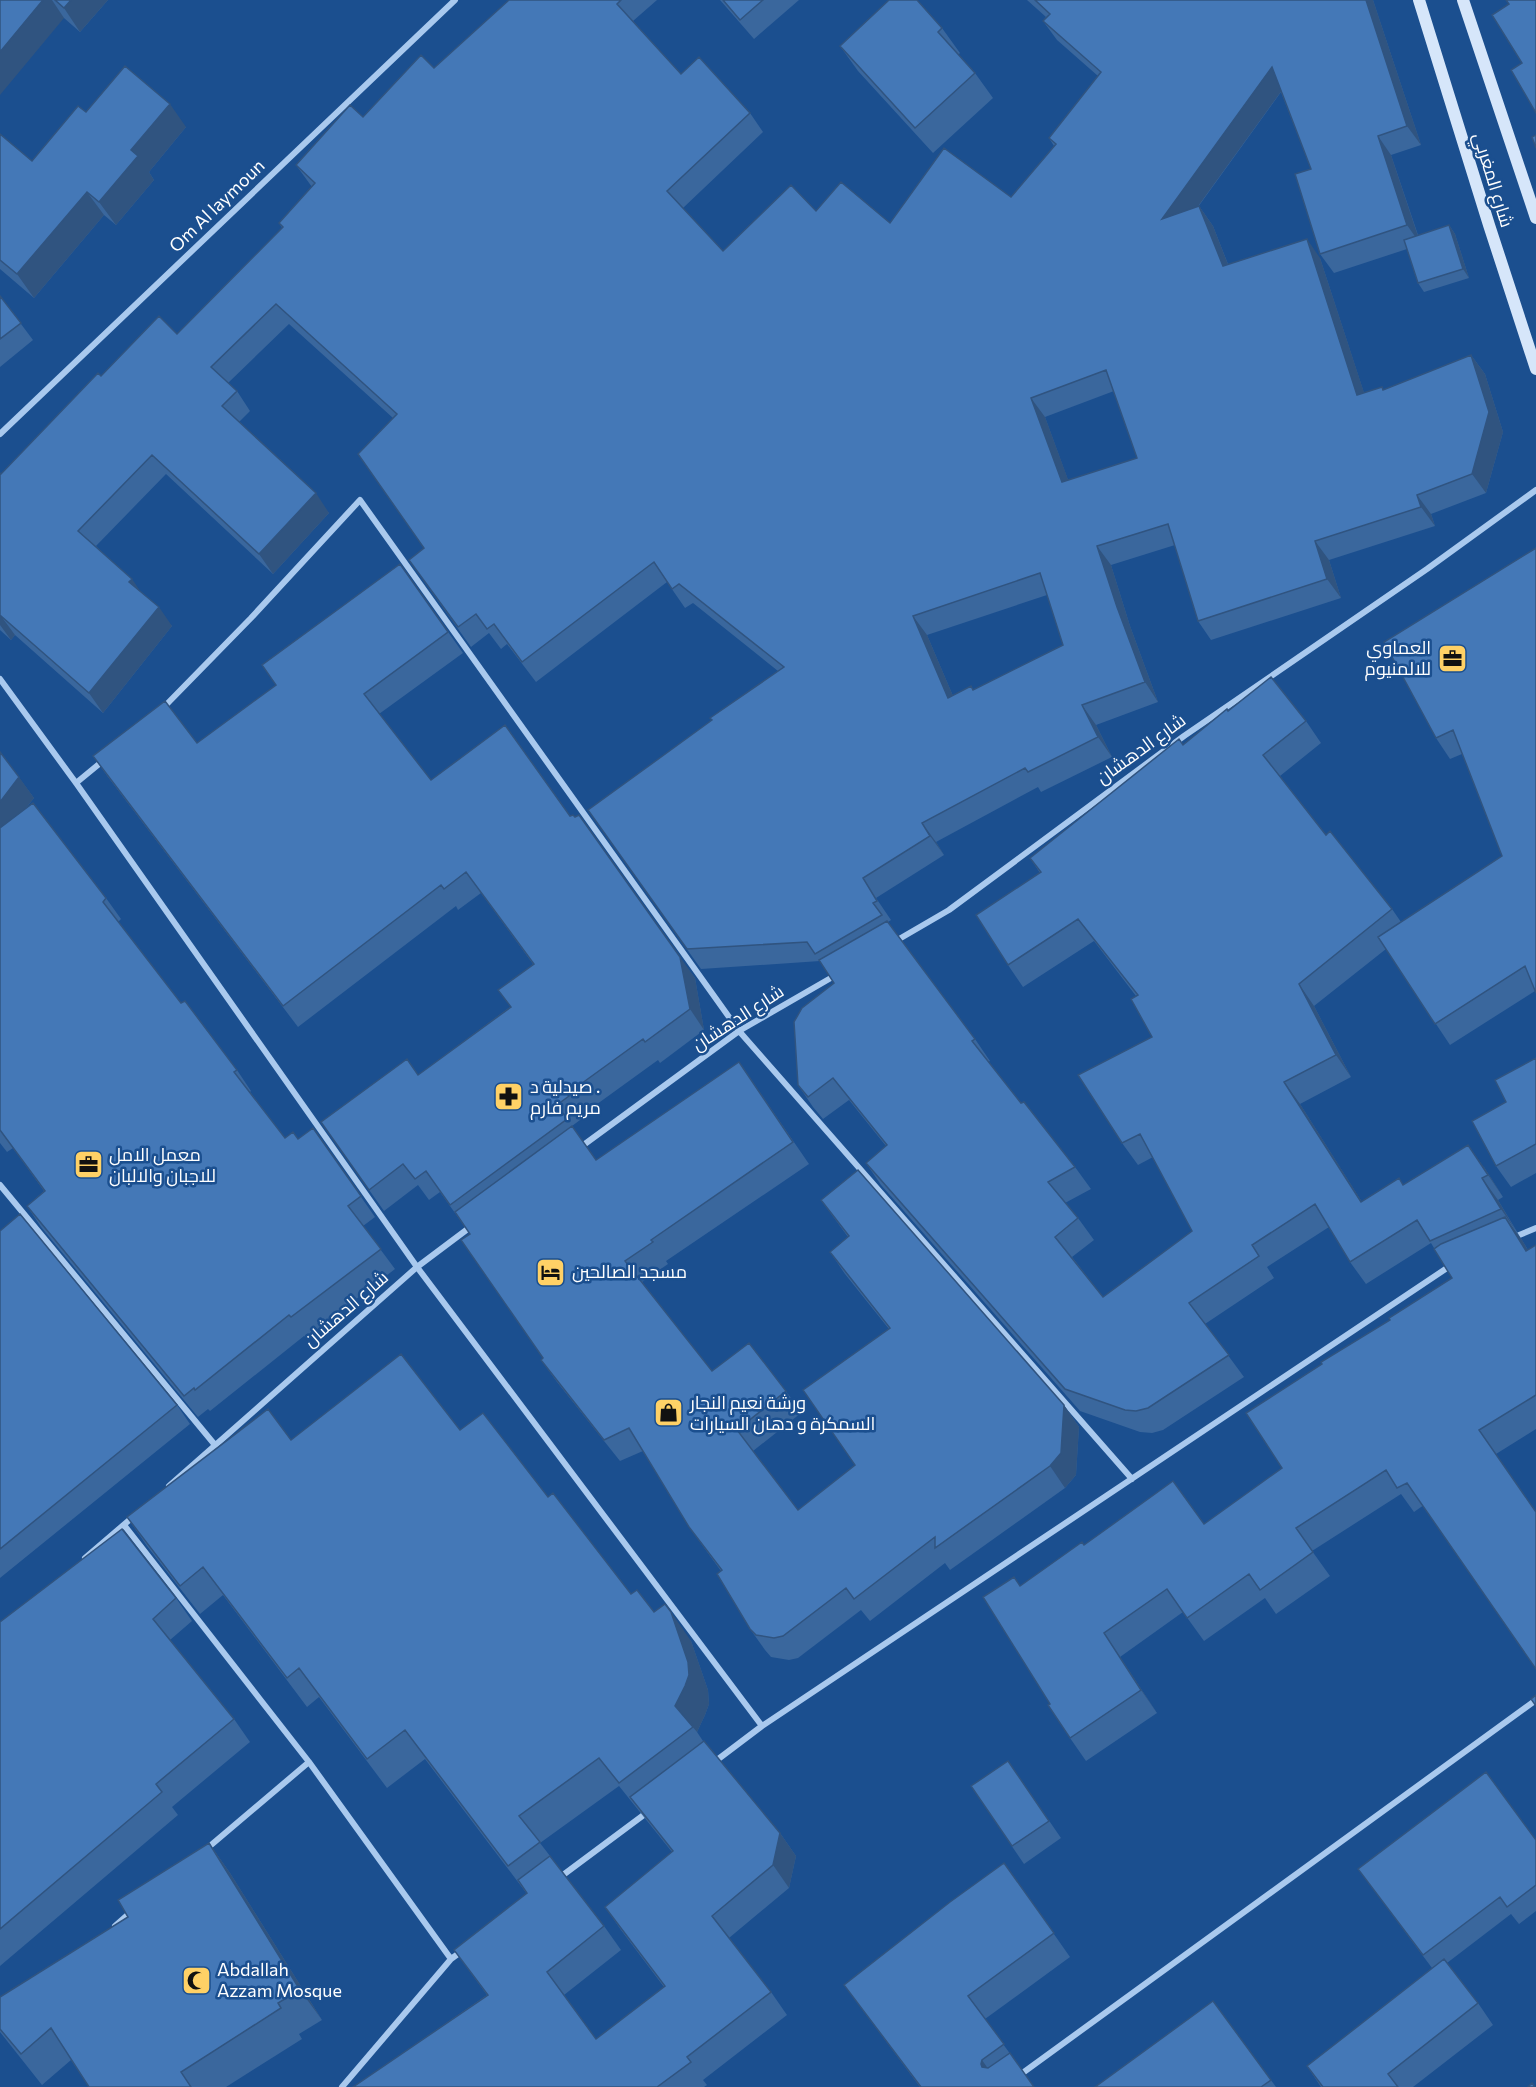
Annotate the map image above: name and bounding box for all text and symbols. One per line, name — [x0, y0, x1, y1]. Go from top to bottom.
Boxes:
street label: شارع المغربي — [1465, 130, 1519, 231]
street label: Om Al laymoun — [164, 154, 269, 256]
place label: العماوي للالمنيوم — [1365, 636, 1431, 681]
office icon: العماوي للالمنيوم — [1436, 642, 1468, 674]
street label: شارع الدهشان — [1092, 708, 1190, 790]
street label: شارع الدهشان — [687, 979, 789, 1057]
place label: صيدلية د . مريم فارم — [530, 1075, 601, 1120]
pharmacy icon: صيدلية د . مريم فارم — [493, 1081, 525, 1113]
place label: معمل الامل للاجبان والالبان — [109, 1143, 216, 1187]
office icon: معمل الامل للاجبان والالبان — [72, 1149, 104, 1181]
hotel icon: مسجد الصالحين — [535, 1256, 567, 1288]
place label: مسجد الصالحين — [572, 1260, 687, 1283]
street label: شارع الدهشان — [299, 1266, 393, 1352]
place label: ورشة نعيم النجار السمكرة و دهان السيارات — [689, 1391, 875, 1435]
shop icon: ورشة نعيم النجار السمكرة و دهان السيارات — [653, 1397, 685, 1429]
place label: Abdallah Azzam Mosque — [217, 1958, 342, 2001]
mosque icon: Abdallah Azzam Mosque — [180, 1964, 212, 1996]

